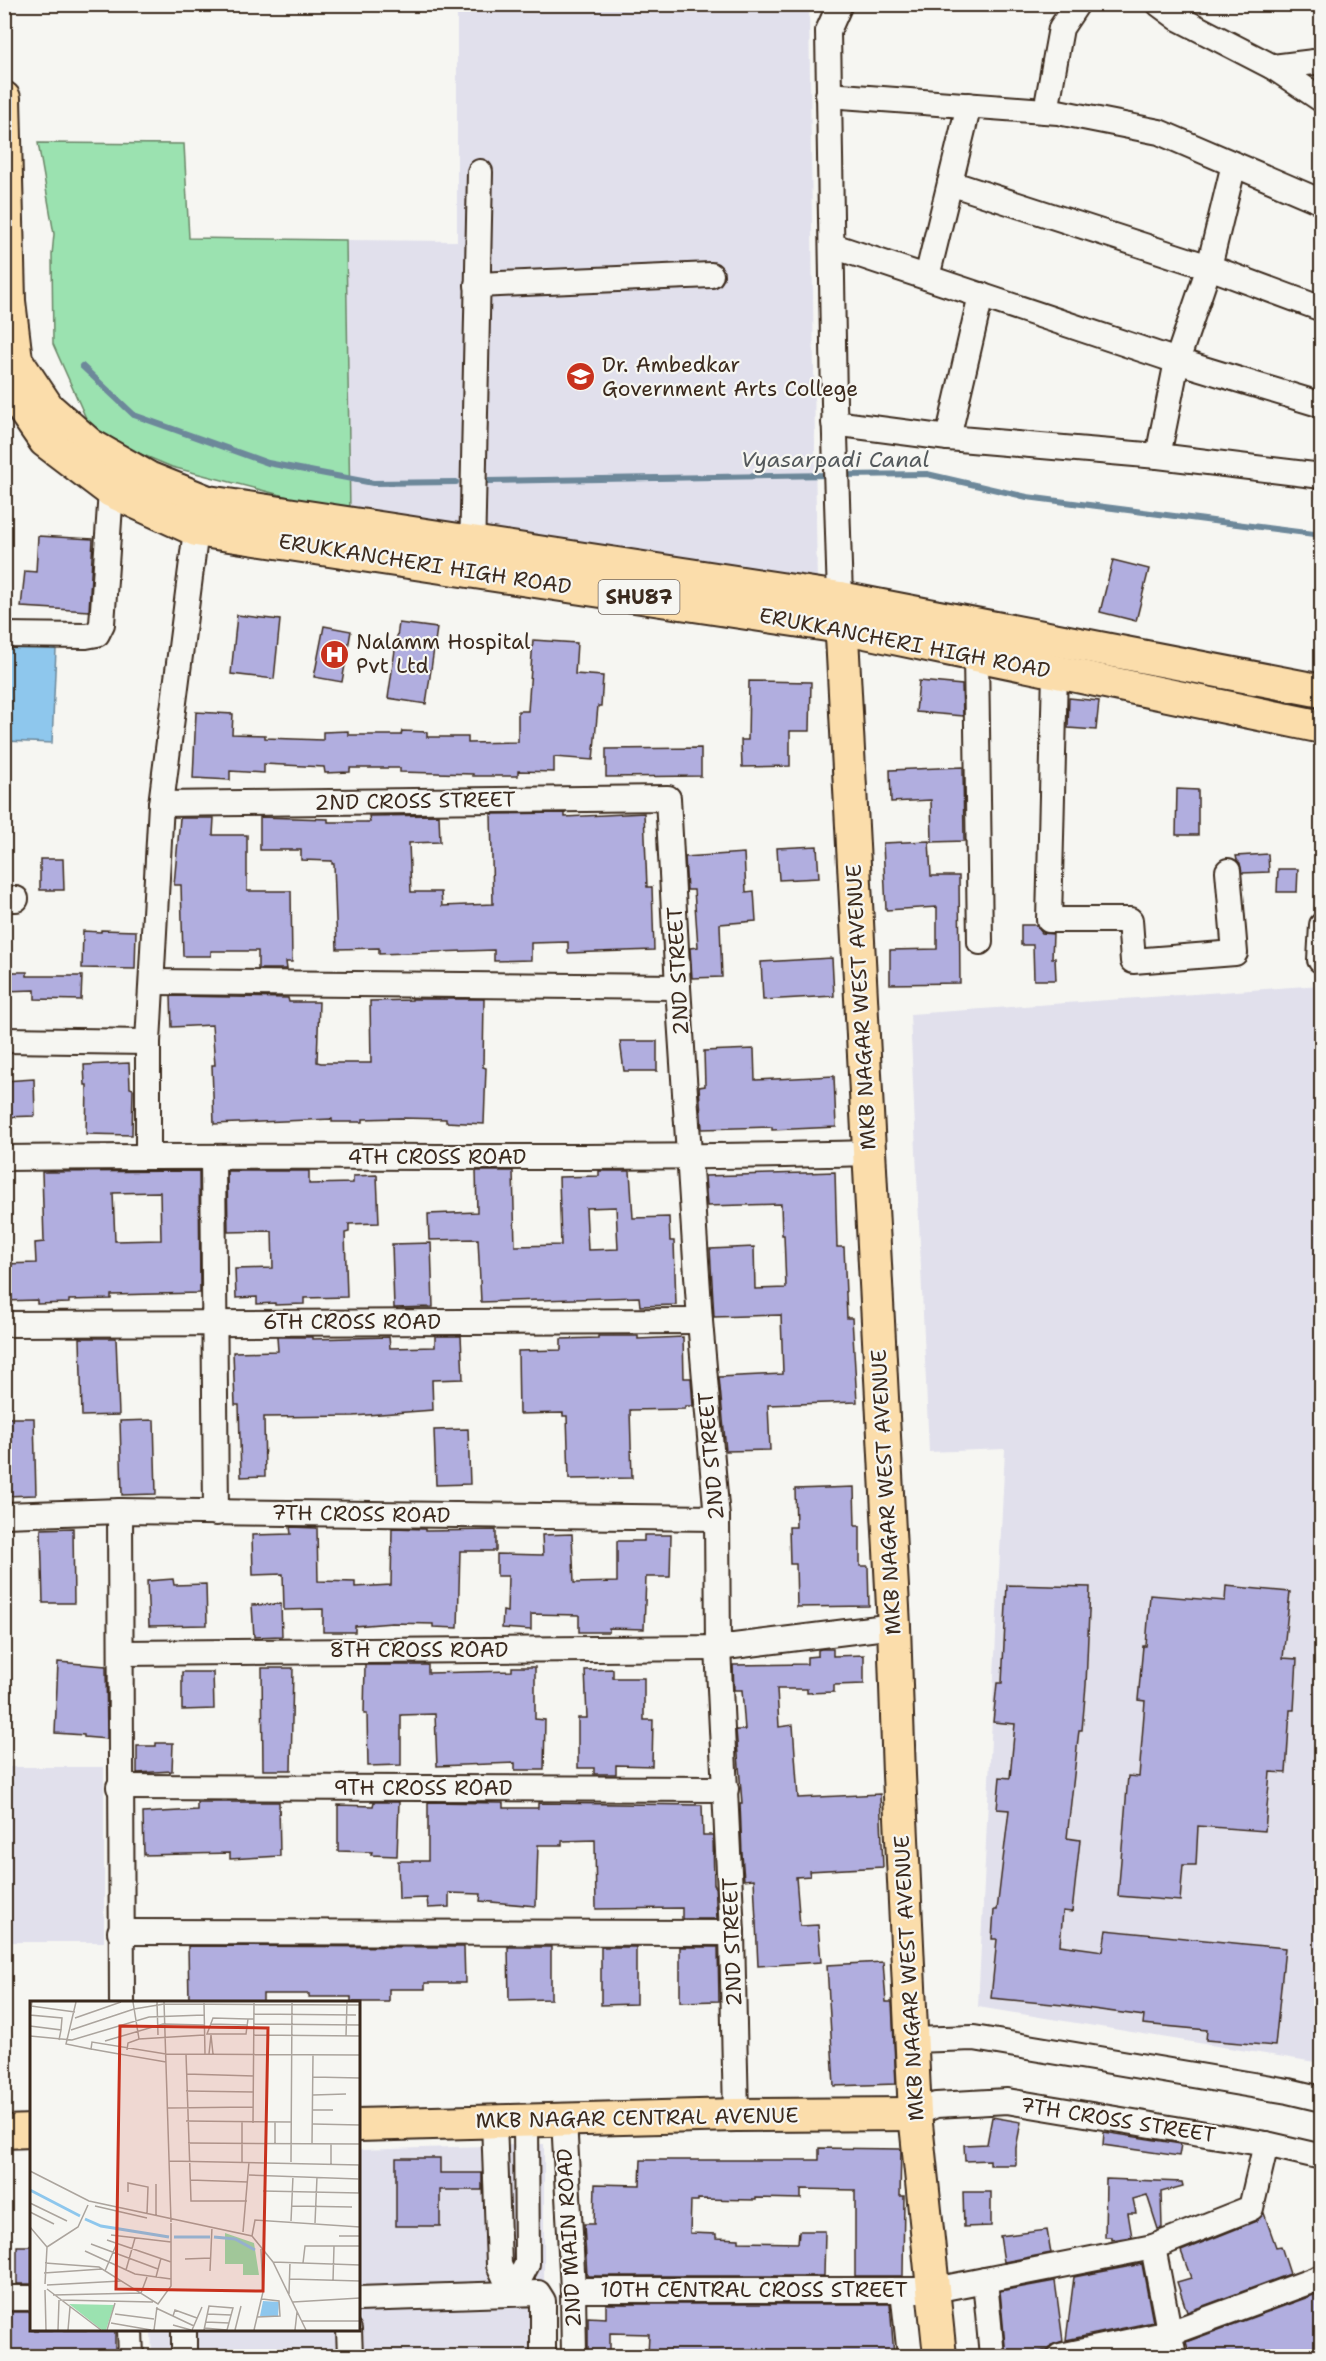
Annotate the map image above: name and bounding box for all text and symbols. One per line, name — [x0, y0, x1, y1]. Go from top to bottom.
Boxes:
place label: Dr. Ambedkar Government Arts College — [602, 351, 858, 403]
school or university icon: Dr. Ambedkar Government Arts College — [565, 361, 597, 393]
water label: Vyasarpadi Canal — [740, 445, 930, 474]
street label: ERUKKANCHERI HIGH ROAD — [277, 527, 573, 601]
road number: SHU87 — [598, 580, 680, 614]
street label: ERUKKANCHERI HIGH ROAD — [757, 601, 1053, 685]
place label: Nalamm Hospital Pvt Ltd — [356, 628, 531, 680]
hospital icon: Nalamm Hospital Pvt Ltd — [319, 638, 351, 670]
street label: 2ND CROSS STREET — [314, 785, 516, 817]
street label: MKB NAGAR WEST AVENUE — [840, 863, 882, 1151]
street label: 2ND STREET — [661, 906, 695, 1036]
street label: 4TH CROSS ROAD — [348, 1143, 526, 1171]
street label: 6TH CROSS ROAD — [263, 1308, 441, 1336]
street label: MKB NAGAR WEST AVENUE — [865, 1348, 907, 1636]
street label: 2ND STREET — [691, 1391, 731, 1521]
street label: 7TH CROSS ROAD — [271, 1498, 451, 1530]
street label: 8TH CROSS ROAD — [330, 1636, 508, 1664]
street label: 9TH CROSS ROAD — [333, 1774, 513, 1802]
street label: MKB NAGAR WEST AVENUE — [888, 1834, 930, 2122]
street label: 2ND STREET — [716, 1877, 748, 2007]
inset map — [30, 2001, 360, 2331]
street label: 7TH CROSS STREET — [1018, 2091, 1218, 2149]
street label: MKB NAGAR CENTRAL AVENUE — [475, 2101, 799, 2135]
street label: 2ND MAIN ROAD — [550, 2148, 588, 2328]
street label: 10TH CENTRAL CROSS STREET — [600, 2276, 908, 2304]

